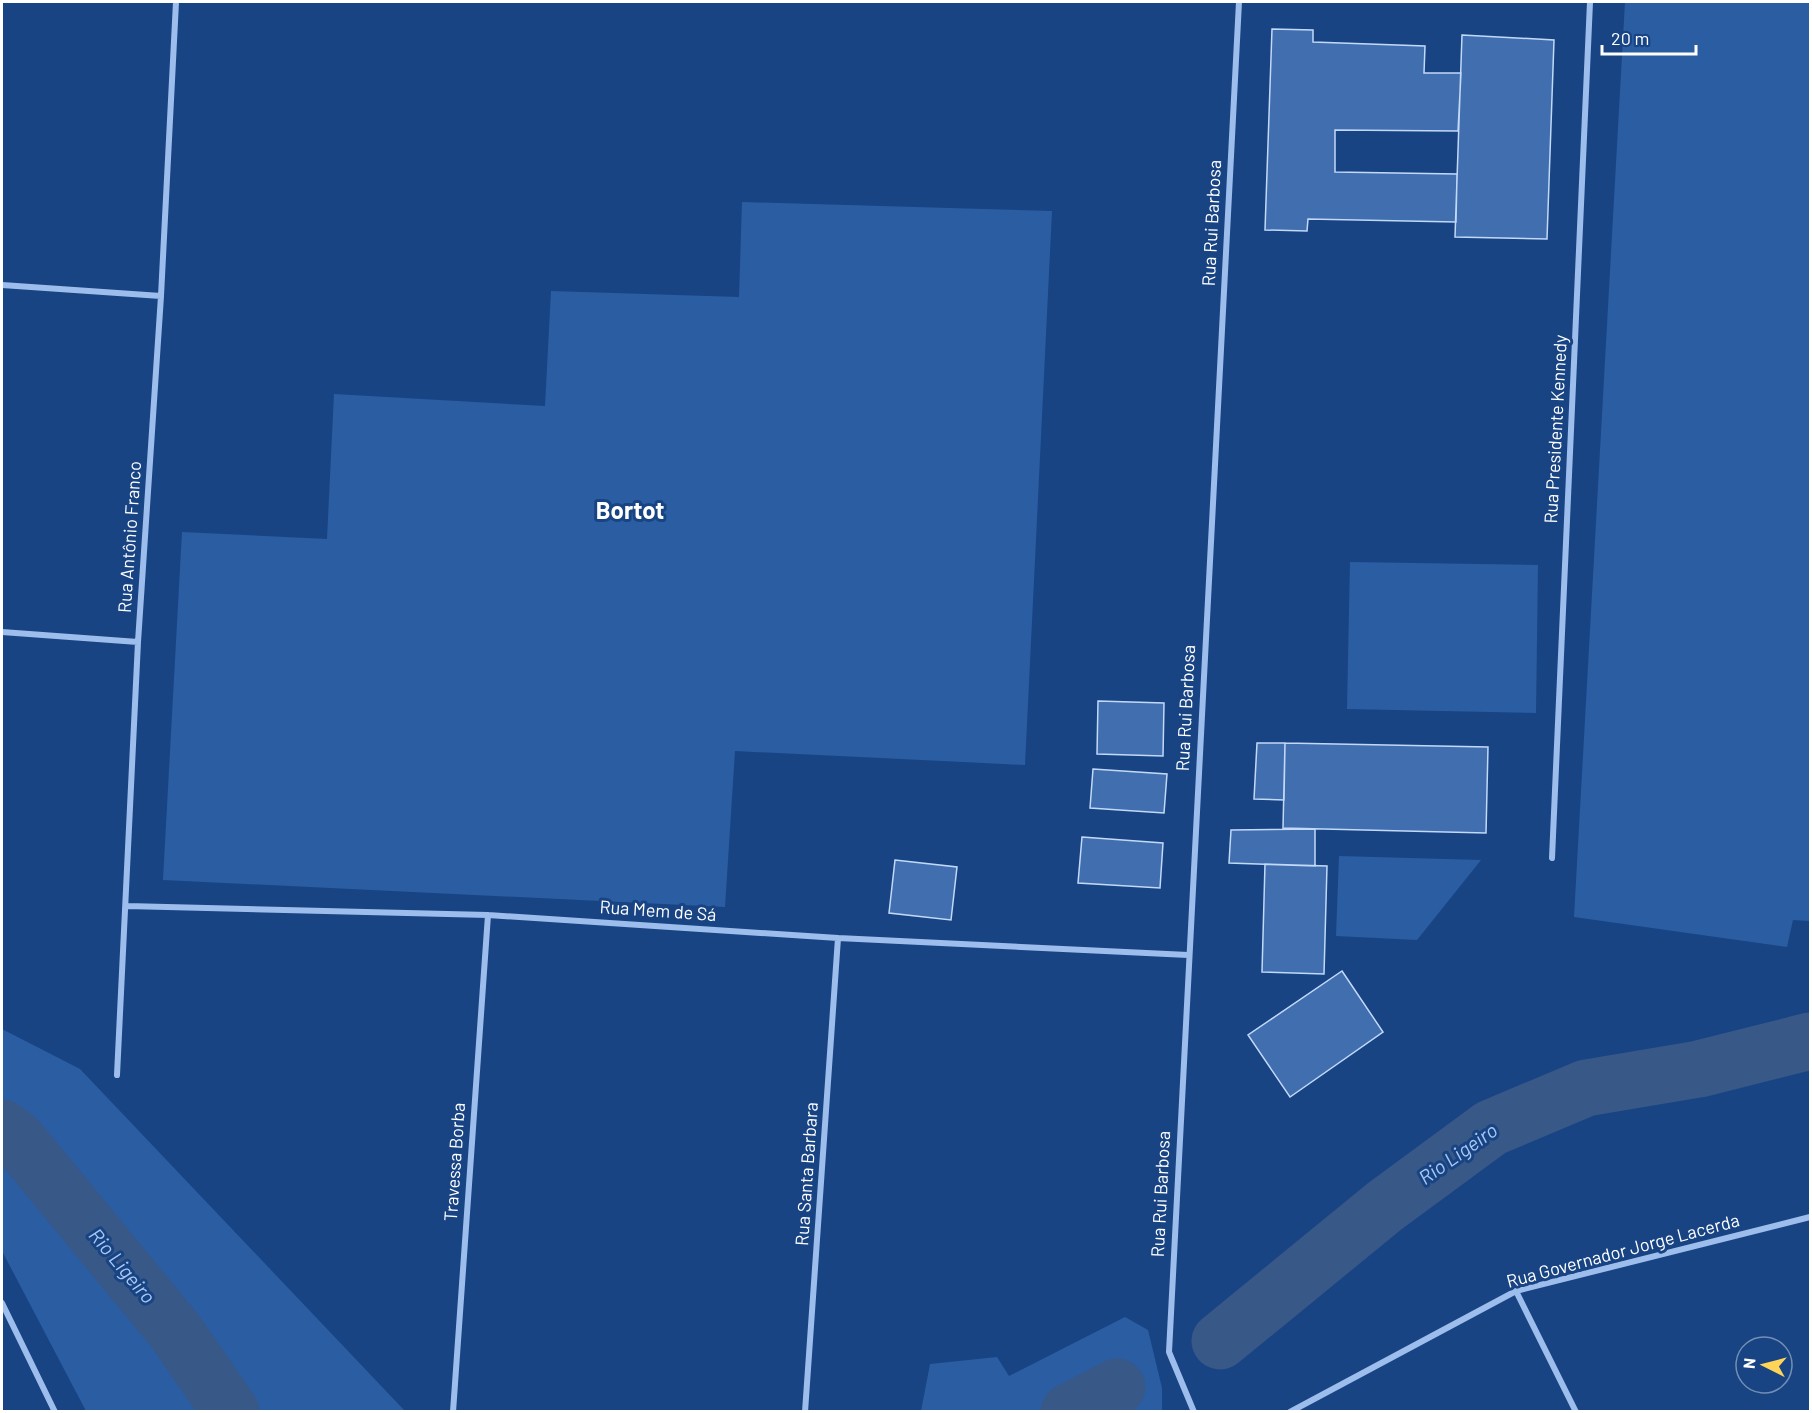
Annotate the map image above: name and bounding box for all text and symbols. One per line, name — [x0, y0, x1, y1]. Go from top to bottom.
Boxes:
scale bar — [1602, 18, 1696, 56]
text: 20 m — [1611, 27, 1649, 49]
street label: Rua Rui Barbosa — [1197, 159, 1225, 287]
street label: Rua Presidente Kennedy — [1539, 334, 1571, 524]
street label: Rua Antônio Franco — [113, 460, 145, 614]
district label: Bortot — [596, 495, 664, 524]
street label: Rua Rui Barbosa — [1171, 644, 1199, 772]
street label: Rua Mem de Sá — [599, 895, 717, 925]
street label: Rua Santa Barbara — [790, 1101, 822, 1246]
street label: Travessa Borba — [439, 1102, 469, 1222]
water label: Rio Ligeiro — [1413, 1117, 1501, 1189]
street label: Rua Rui Barbosa — [1146, 1130, 1174, 1258]
street label: Rua Governador Jorge Lacerda — [1504, 1208, 1742, 1292]
water label: Rio Ligeiro — [84, 1223, 161, 1308]
north arrow — [1734, 1335, 1794, 1395]
text: N — [1739, 1357, 1759, 1370]

